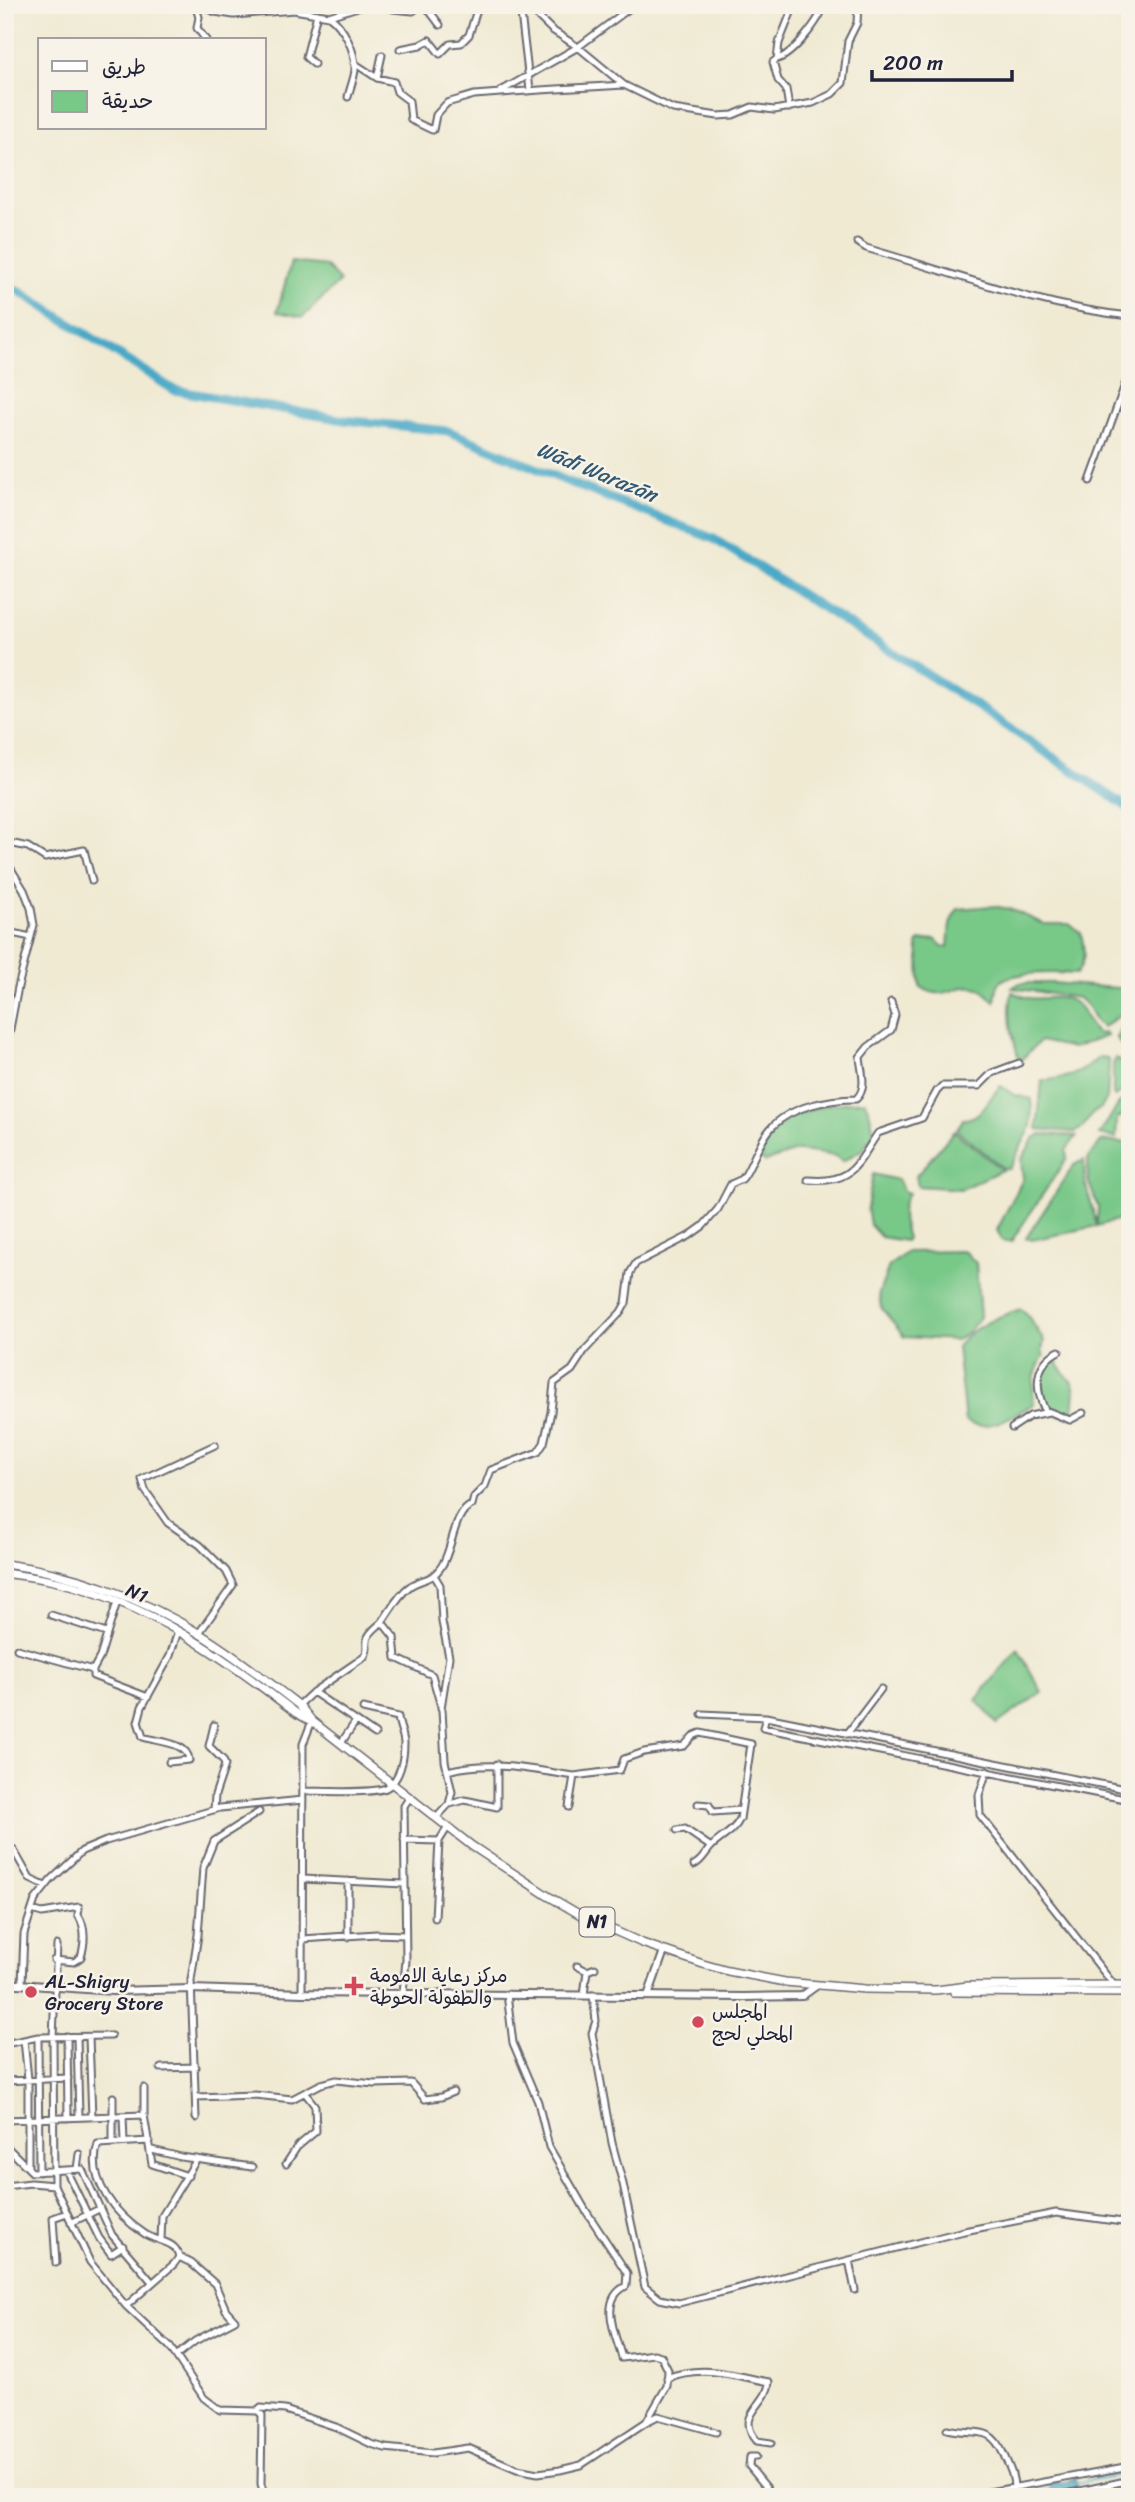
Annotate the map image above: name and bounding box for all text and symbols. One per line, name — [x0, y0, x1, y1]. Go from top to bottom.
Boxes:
legend — [38, 38, 266, 130]
scale bar — [872, 38, 1012, 82]
text: 200 m — [883, 44, 943, 82]
text: طريق — [102, 48, 146, 86]
text: حديقة — [102, 82, 153, 120]
water label: Wādī Warazān — [531, 431, 665, 514]
street label: N1 — [121, 1574, 153, 1612]
road number: N1 — [580, 1908, 614, 1936]
place label: مركز رعاية الامومة والطفولة الحوطة — [370, 1959, 508, 2014]
place label: AL-Shigry Grocery Store — [44, 1965, 164, 2020]
marker: مركز رعاية الامومة والطفولة الحوطة — [344, 1976, 364, 1996]
marker: AL-Shigry Grocery Store — [23, 1984, 39, 2000]
place label: المجلس المحلي لحج — [712, 1995, 793, 2050]
marker: المجلس المحلي لحج — [690, 2014, 706, 2030]

